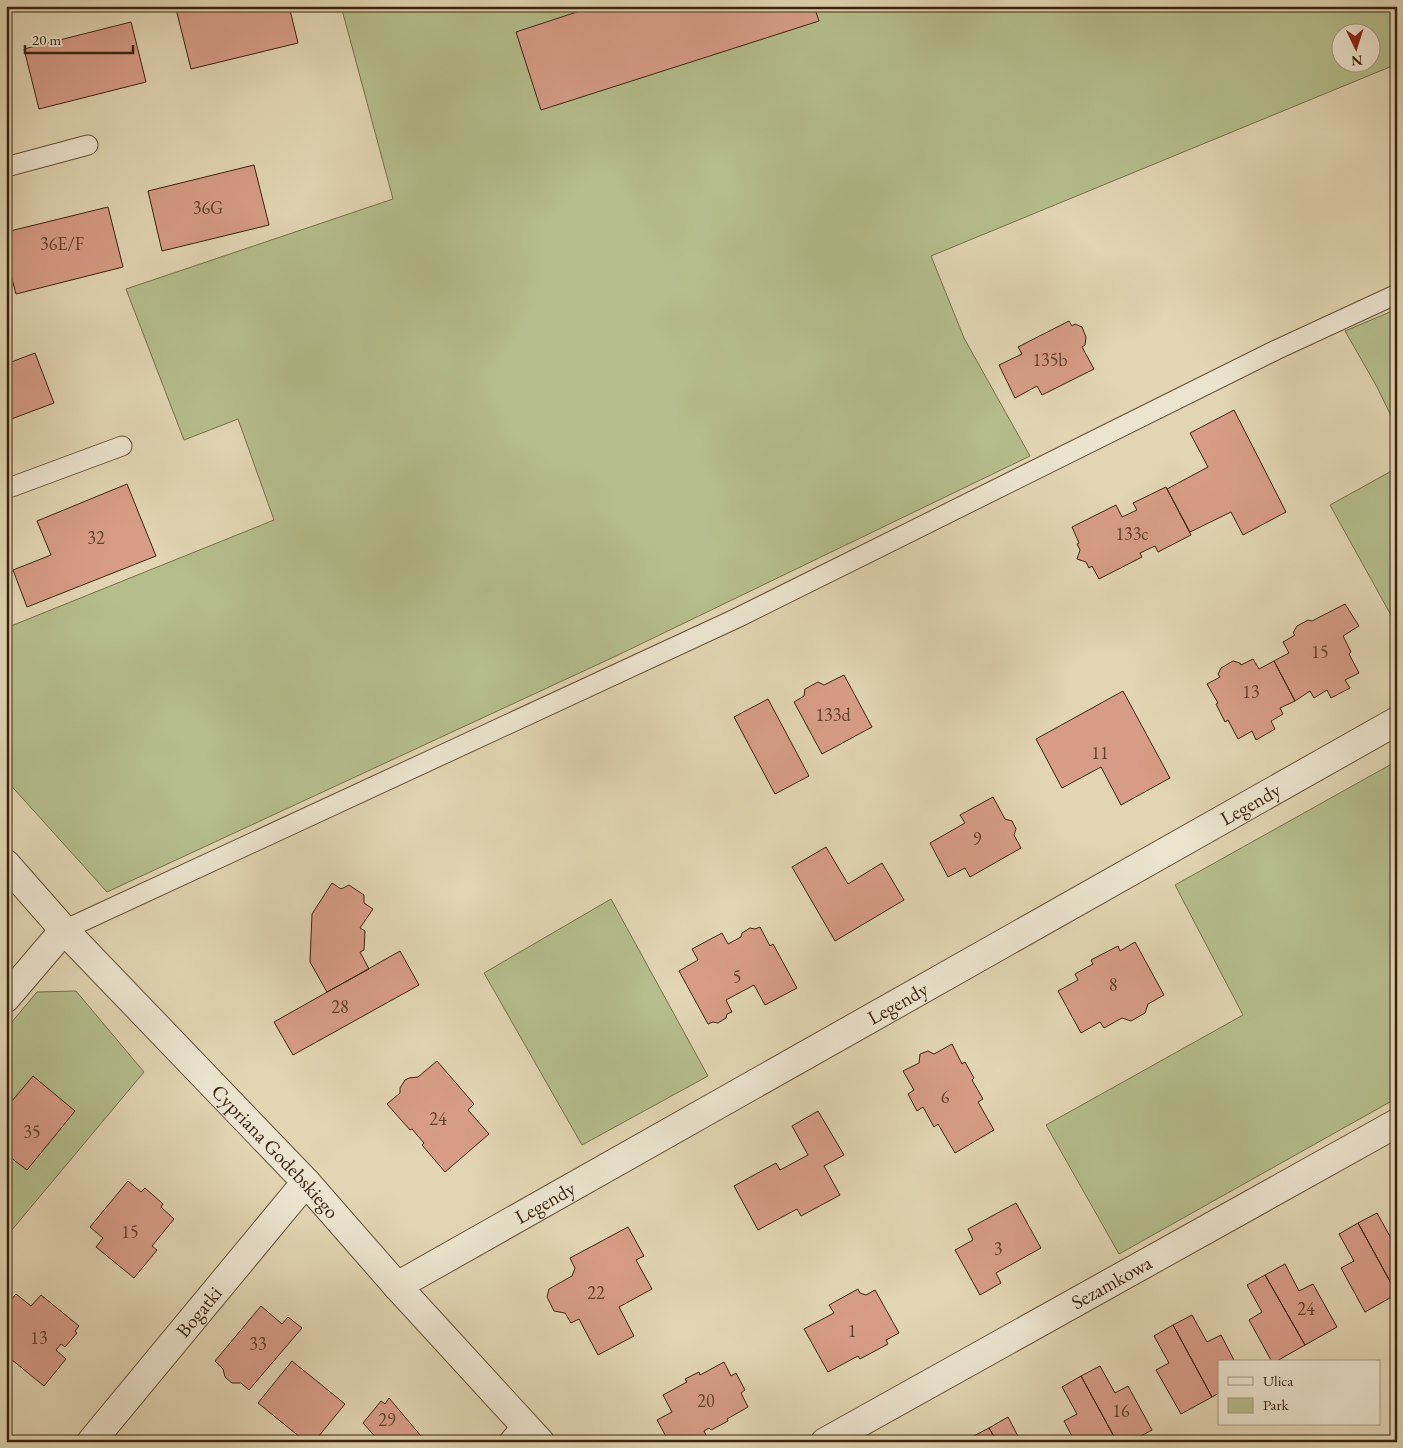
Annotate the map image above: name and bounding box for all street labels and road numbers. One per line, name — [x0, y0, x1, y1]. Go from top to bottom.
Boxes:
street label: Legendy — [1215, 776, 1285, 831]
street label: Legendy — [863, 976, 933, 1031]
street label: Cypriana Godebskiego — [206, 1079, 345, 1224]
street label: Legendy — [510, 1175, 580, 1230]
street label: Sezamkowa — [1066, 1249, 1157, 1315]
street label: Bogatki — [170, 1281, 228, 1343]

